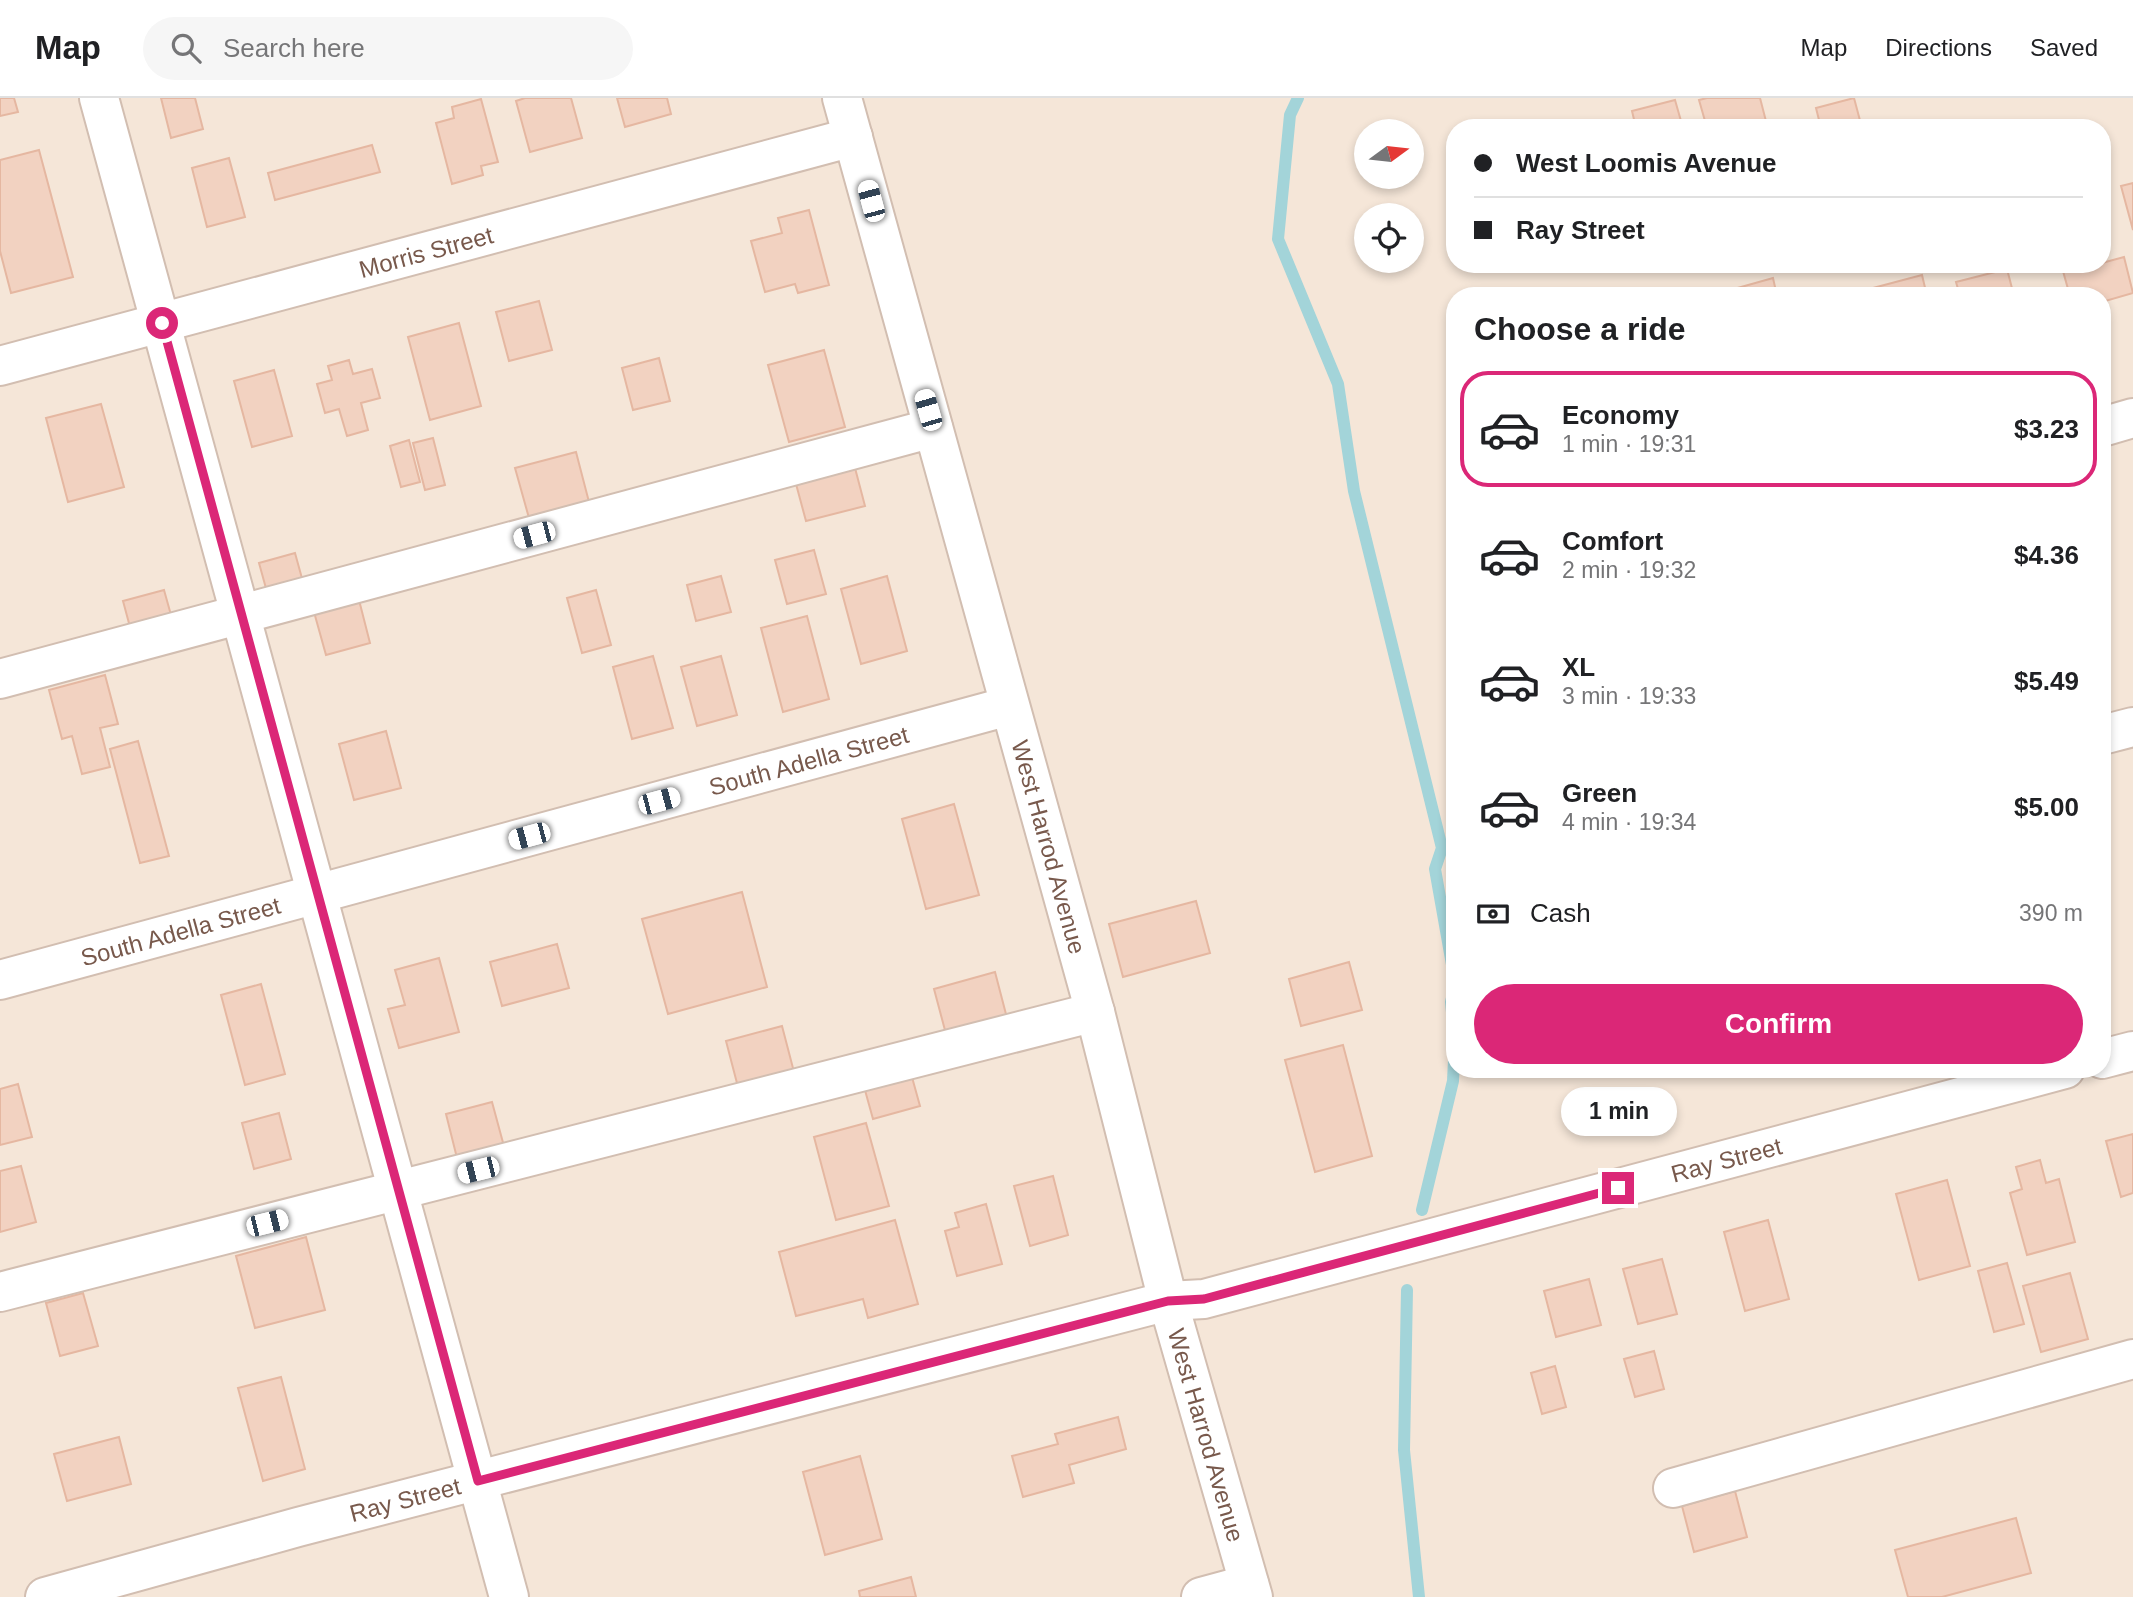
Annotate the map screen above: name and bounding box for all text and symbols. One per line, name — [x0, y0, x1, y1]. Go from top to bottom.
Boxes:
search box — [143, 17, 633, 80]
text: Map — [35, 29, 101, 66]
icon: search — [167, 29, 205, 67]
text: Search here — [223, 33, 365, 63]
text: Map — [1801, 34, 1847, 61]
text: Directions — [1885, 34, 1992, 61]
text: Saved — [2030, 34, 2098, 61]
north arrow — [1354, 119, 1424, 189]
map controls — [1354, 119, 1424, 273]
text: West Loomis Avenue — [1516, 148, 1777, 178]
car — [856, 178, 887, 224]
button: locate — [1354, 203, 1424, 273]
text: Ray Street — [1516, 215, 1645, 245]
street label: Morris Street — [356, 221, 496, 283]
route start — [146, 307, 178, 339]
text: Choose a ride — [1474, 311, 1686, 347]
car — [913, 387, 944, 433]
icon: car — [1478, 398, 1541, 461]
text: Economy — [1562, 400, 1679, 430]
text: $3.23 — [2014, 414, 2079, 444]
text: 1 min · 19:31 — [1562, 431, 1696, 457]
car — [511, 519, 558, 551]
icon: car — [1478, 524, 1541, 587]
text: Comfort — [1562, 526, 1663, 556]
text: $4.36 — [2014, 540, 2079, 570]
text: 2 min · 19:32 — [1562, 557, 1696, 583]
icon: car — [1478, 650, 1541, 713]
text: XL — [1562, 652, 1595, 682]
text: $5.49 — [2014, 666, 2079, 696]
text: 3 min · 19:33 — [1562, 683, 1696, 709]
street label: South Adella Street — [706, 720, 912, 800]
street label: West Harrod Avenue — [1007, 737, 1092, 957]
icon: car — [1478, 776, 1541, 839]
text: Green — [1562, 778, 1637, 808]
car — [636, 785, 683, 817]
text: $5.00 — [2014, 792, 2079, 822]
text: 4 min · 19:34 — [1562, 809, 1696, 835]
car — [506, 820, 553, 852]
street label: South Adella Street — [78, 891, 284, 971]
icon: cash — [1474, 895, 1512, 933]
text: Cash — [1530, 898, 1591, 928]
text: 390 m — [2019, 900, 2083, 926]
button: Confirm — [1474, 984, 2083, 1064]
callout: 1 min — [1560, 1086, 1676, 1136]
text: 1 min — [1589, 1098, 1649, 1124]
street label: Ray Street — [1668, 1132, 1785, 1187]
car — [456, 1155, 501, 1185]
route end — [1602, 1172, 1634, 1204]
car — [245, 1208, 290, 1238]
street label: West Harrod Avenue — [1163, 1325, 1250, 1545]
street label: Ray Street — [347, 1472, 464, 1527]

